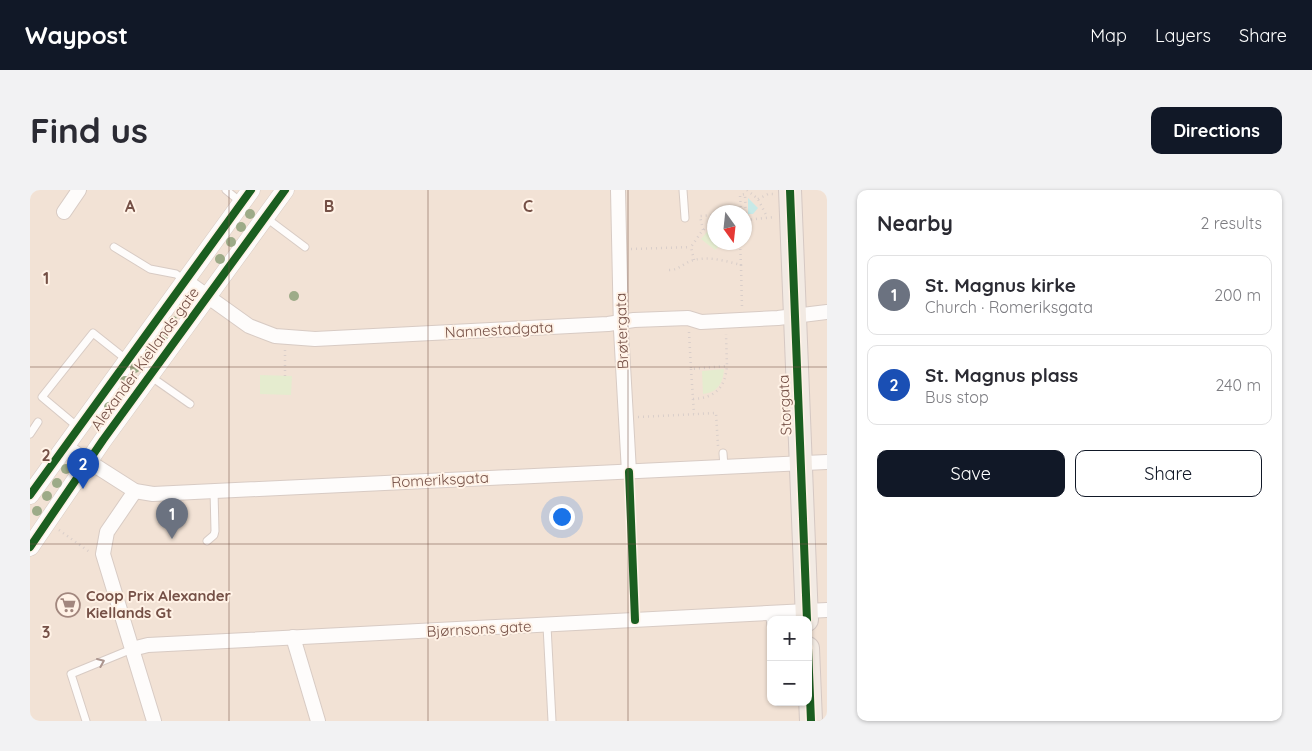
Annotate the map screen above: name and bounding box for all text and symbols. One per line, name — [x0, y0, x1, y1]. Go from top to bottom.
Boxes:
text: Waypost — [25, 20, 128, 50]
text: Map — [1090, 24, 1127, 47]
text: Layers — [1155, 24, 1211, 47]
text: Share — [1239, 24, 1287, 47]
button: Directions — [1151, 107, 1282, 154]
text: Find us — [30, 108, 148, 152]
text: A — [125, 196, 136, 216]
text: B — [324, 196, 334, 216]
text: C — [523, 196, 533, 216]
north arrow — [707, 205, 752, 250]
text: Nearby — [877, 210, 953, 236]
text: 2 results — [1200, 213, 1262, 233]
text: 1 — [43, 268, 49, 288]
text: St. Magnus kirke — [925, 273, 1076, 297]
street label: Alexander Kiellands gate — [86, 283, 203, 434]
text: 1 — [891, 285, 897, 305]
text: 200 m — [1214, 285, 1261, 305]
street label: Brøtergata — [611, 293, 632, 369]
text: Church · Romeriksgata — [925, 297, 1093, 317]
street label: Nannestadgata — [444, 317, 554, 342]
text: St. Magnus plass — [925, 363, 1078, 387]
street label: Storgata — [773, 374, 796, 436]
text: 2 — [889, 375, 899, 395]
text: 240 m — [1215, 375, 1261, 395]
text: Bus stop — [925, 387, 989, 407]
text: 2 — [41, 445, 51, 465]
pin: 2 — [67, 448, 99, 489]
button: Save — [877, 450, 1065, 497]
button: Share — [1075, 450, 1262, 497]
street label: Romeriksgata — [391, 467, 489, 492]
pin: 1 — [156, 498, 188, 539]
your location — [549, 504, 575, 530]
place label: Coop Prix Alexander Kiellands Gt — [86, 586, 232, 622]
supermarket icon: Coop Prix Alexander Kiellands Gt — [55, 592, 81, 618]
street label: Bjørnsons gate — [426, 616, 532, 641]
map controls — [767, 616, 812, 706]
button: + — [767, 616, 812, 661]
text: 3 — [42, 622, 50, 642]
one-way arrow — [97, 657, 105, 667]
button: − — [767, 661, 812, 706]

